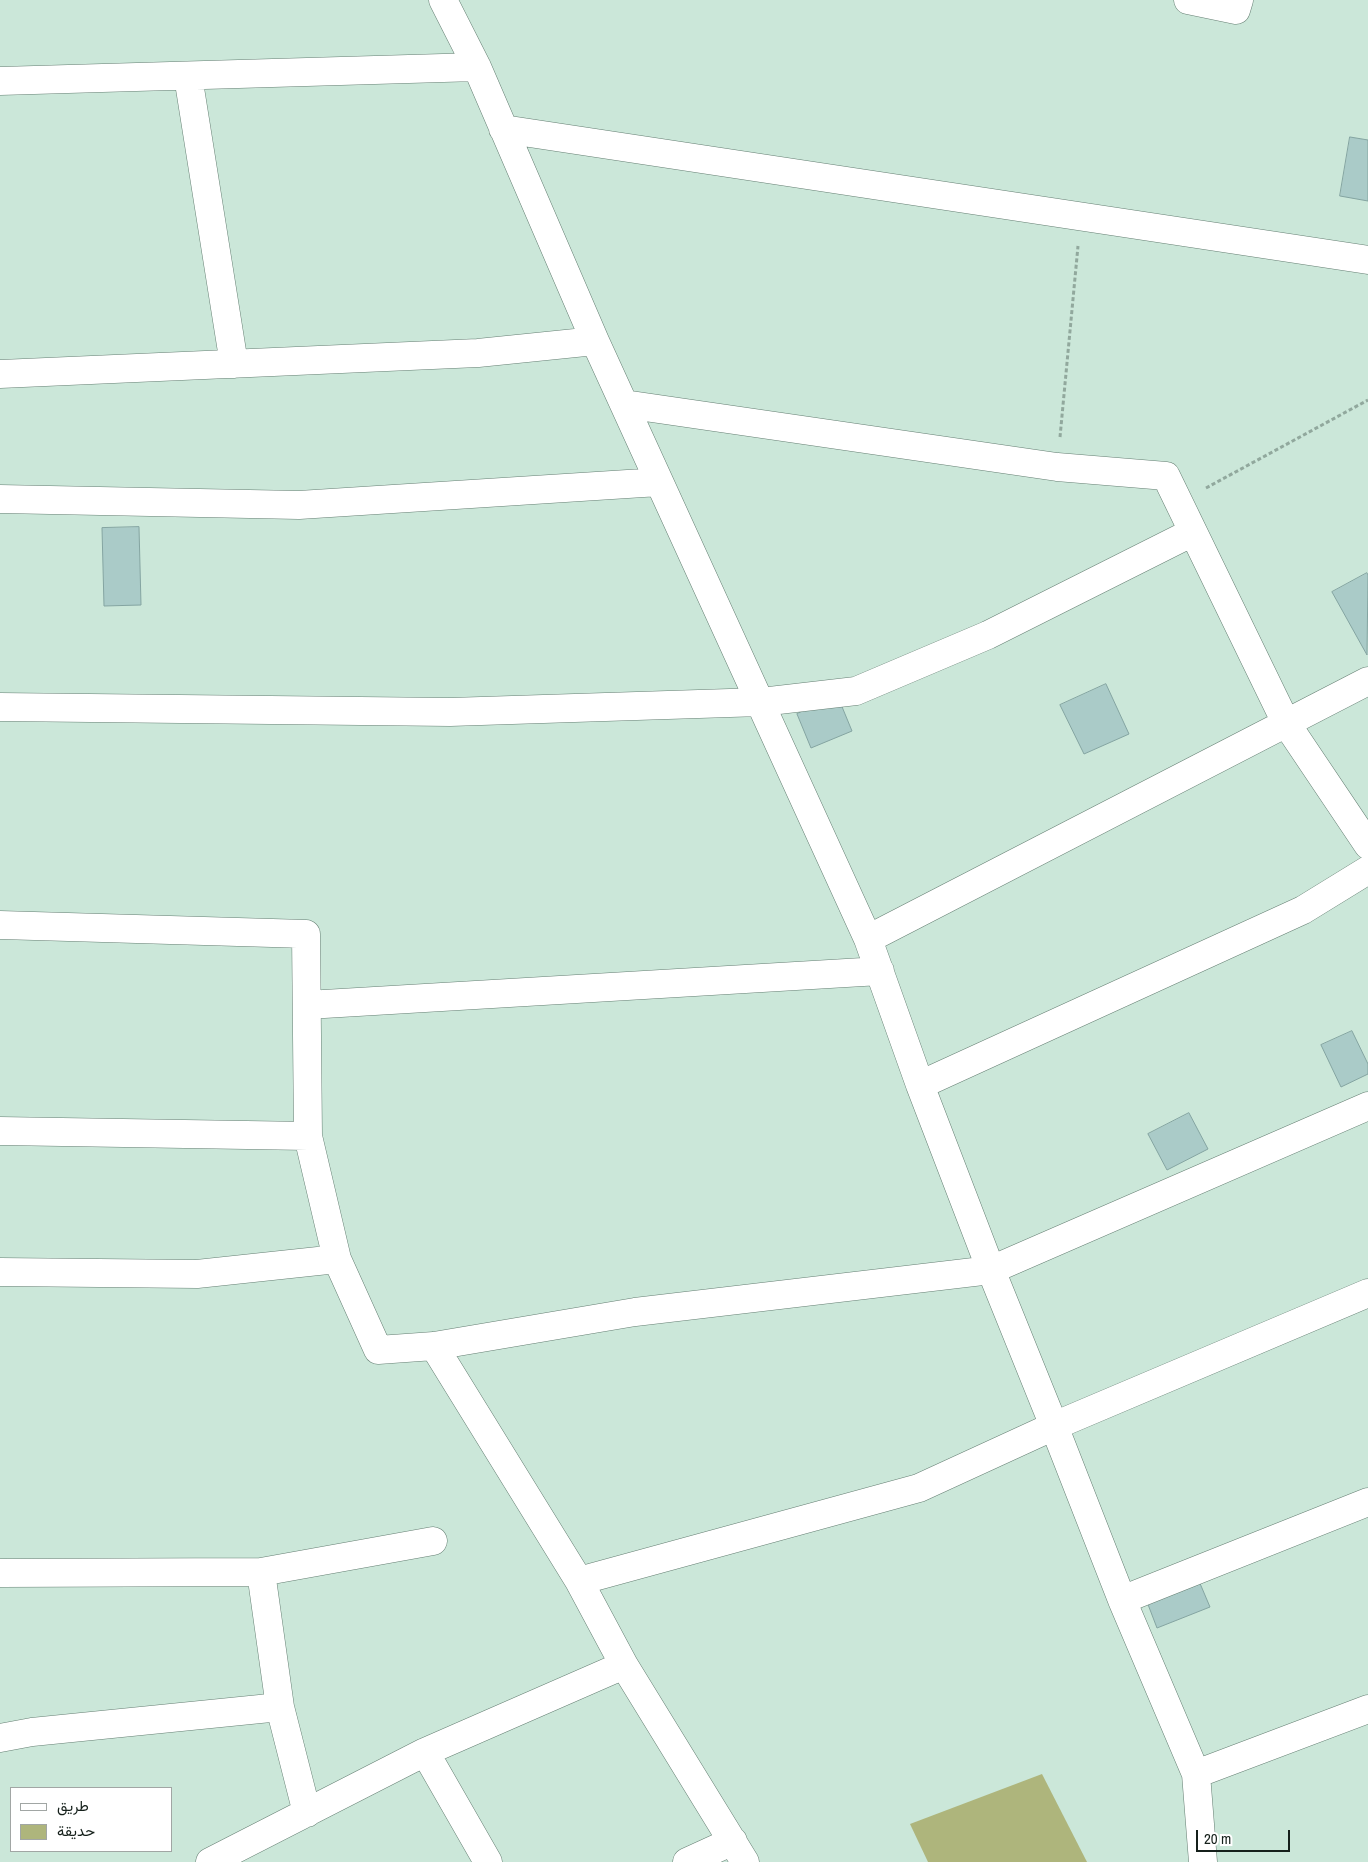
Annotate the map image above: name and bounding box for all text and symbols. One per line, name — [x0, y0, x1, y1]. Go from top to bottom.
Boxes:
legend — [10, 1787, 172, 1852]
text: طريق — [57, 1795, 89, 1816]
text: حديقة — [57, 1820, 95, 1841]
scale bar — [1198, 1820, 1292, 1852]
text: 20 m — [1204, 1828, 1231, 1849]

